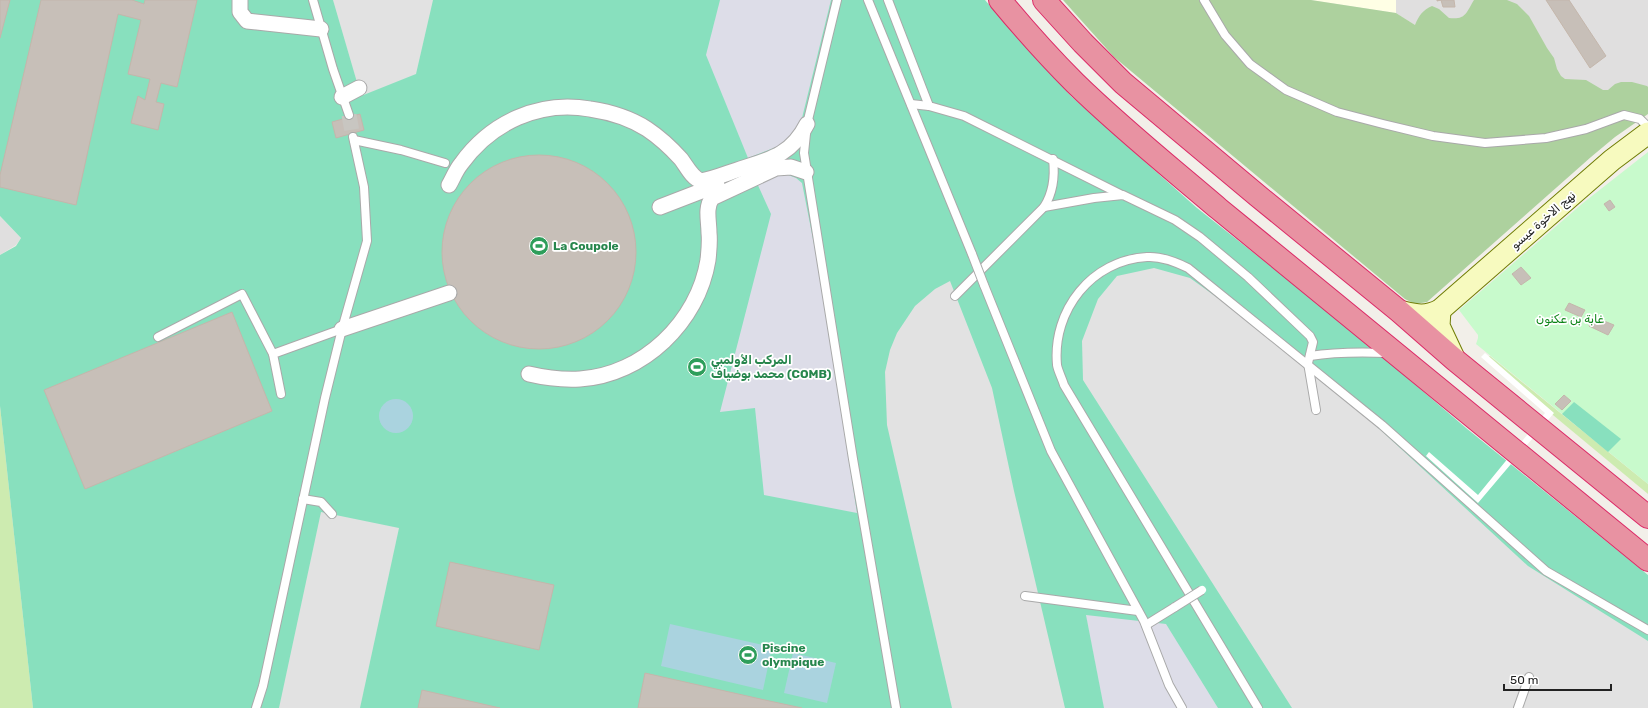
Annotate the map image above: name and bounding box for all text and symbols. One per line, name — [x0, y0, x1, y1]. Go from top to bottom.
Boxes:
street label: نهج الاخوة عيسو — [1508, 188, 1580, 253]
sports icon: La Coupole — [528, 235, 550, 257]
place label: La Coupole — [553, 239, 619, 253]
park label: غابة بن عكنون — [1536, 312, 1604, 327]
place label: المركب الأولمبي محمد بوضياف (COMB) — [711, 353, 832, 381]
sports icon: المركب الأولمبي محمد بوضياف (COMB) — [686, 356, 708, 378]
place label: Piscine olympique — [762, 641, 824, 669]
sports icon: Piscine olympique — [737, 644, 759, 666]
scale bar — [1504, 666, 1611, 692]
text: 50 m — [1510, 673, 1538, 687]

